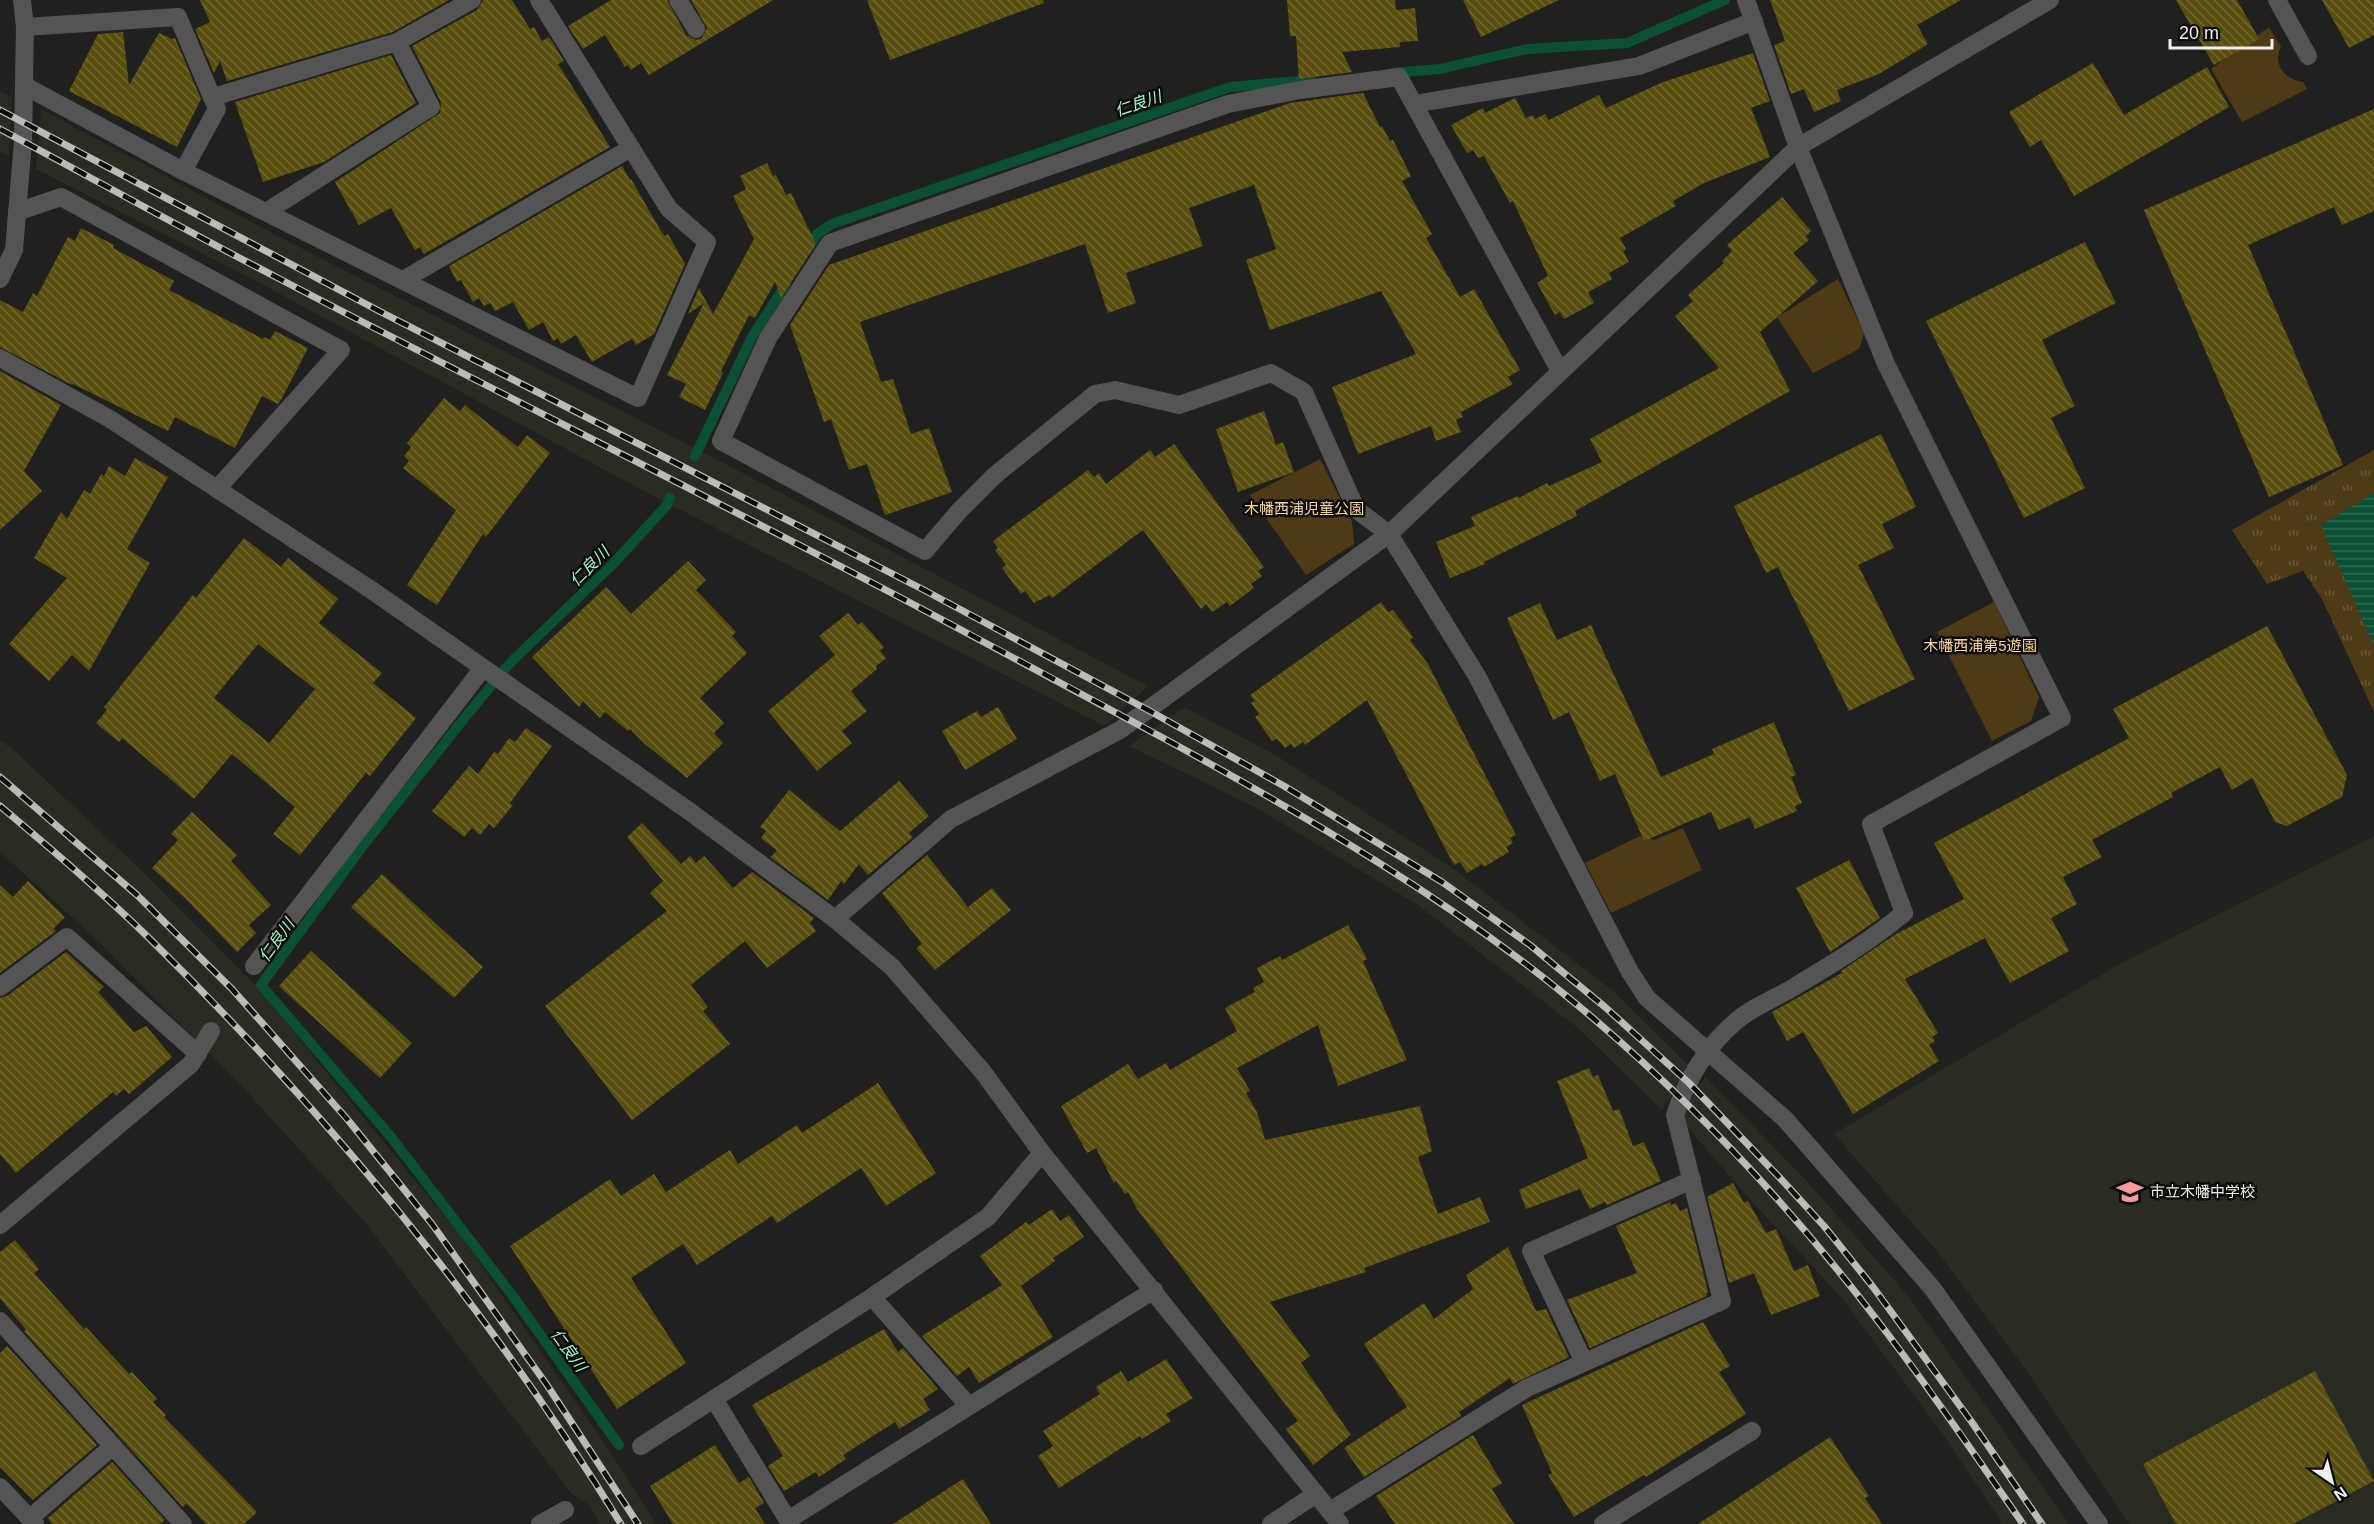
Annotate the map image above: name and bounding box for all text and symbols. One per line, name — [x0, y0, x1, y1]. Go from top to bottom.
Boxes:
scale bar — [2170, 12, 2272, 50]
text: 20 m — [2179, 23, 2219, 43]
water label: 仁良川 — [1113, 87, 1166, 119]
park label: 木幡西浦児童公園 — [1244, 500, 1364, 517]
water label: 仁良川 — [566, 542, 614, 589]
park label: 木幡西浦第5遊園 — [1923, 637, 2037, 654]
water label: 仁良川 — [255, 914, 299, 965]
school or university icon: 市立木幡中学校 — [2115, 1177, 2145, 1207]
place label: 市立木幡中学校 — [2150, 1183, 2255, 1200]
water label: 仁良川 — [548, 1326, 591, 1376]
north arrow — [2302, 1452, 2362, 1512]
text: N — [2331, 1484, 2350, 1504]

